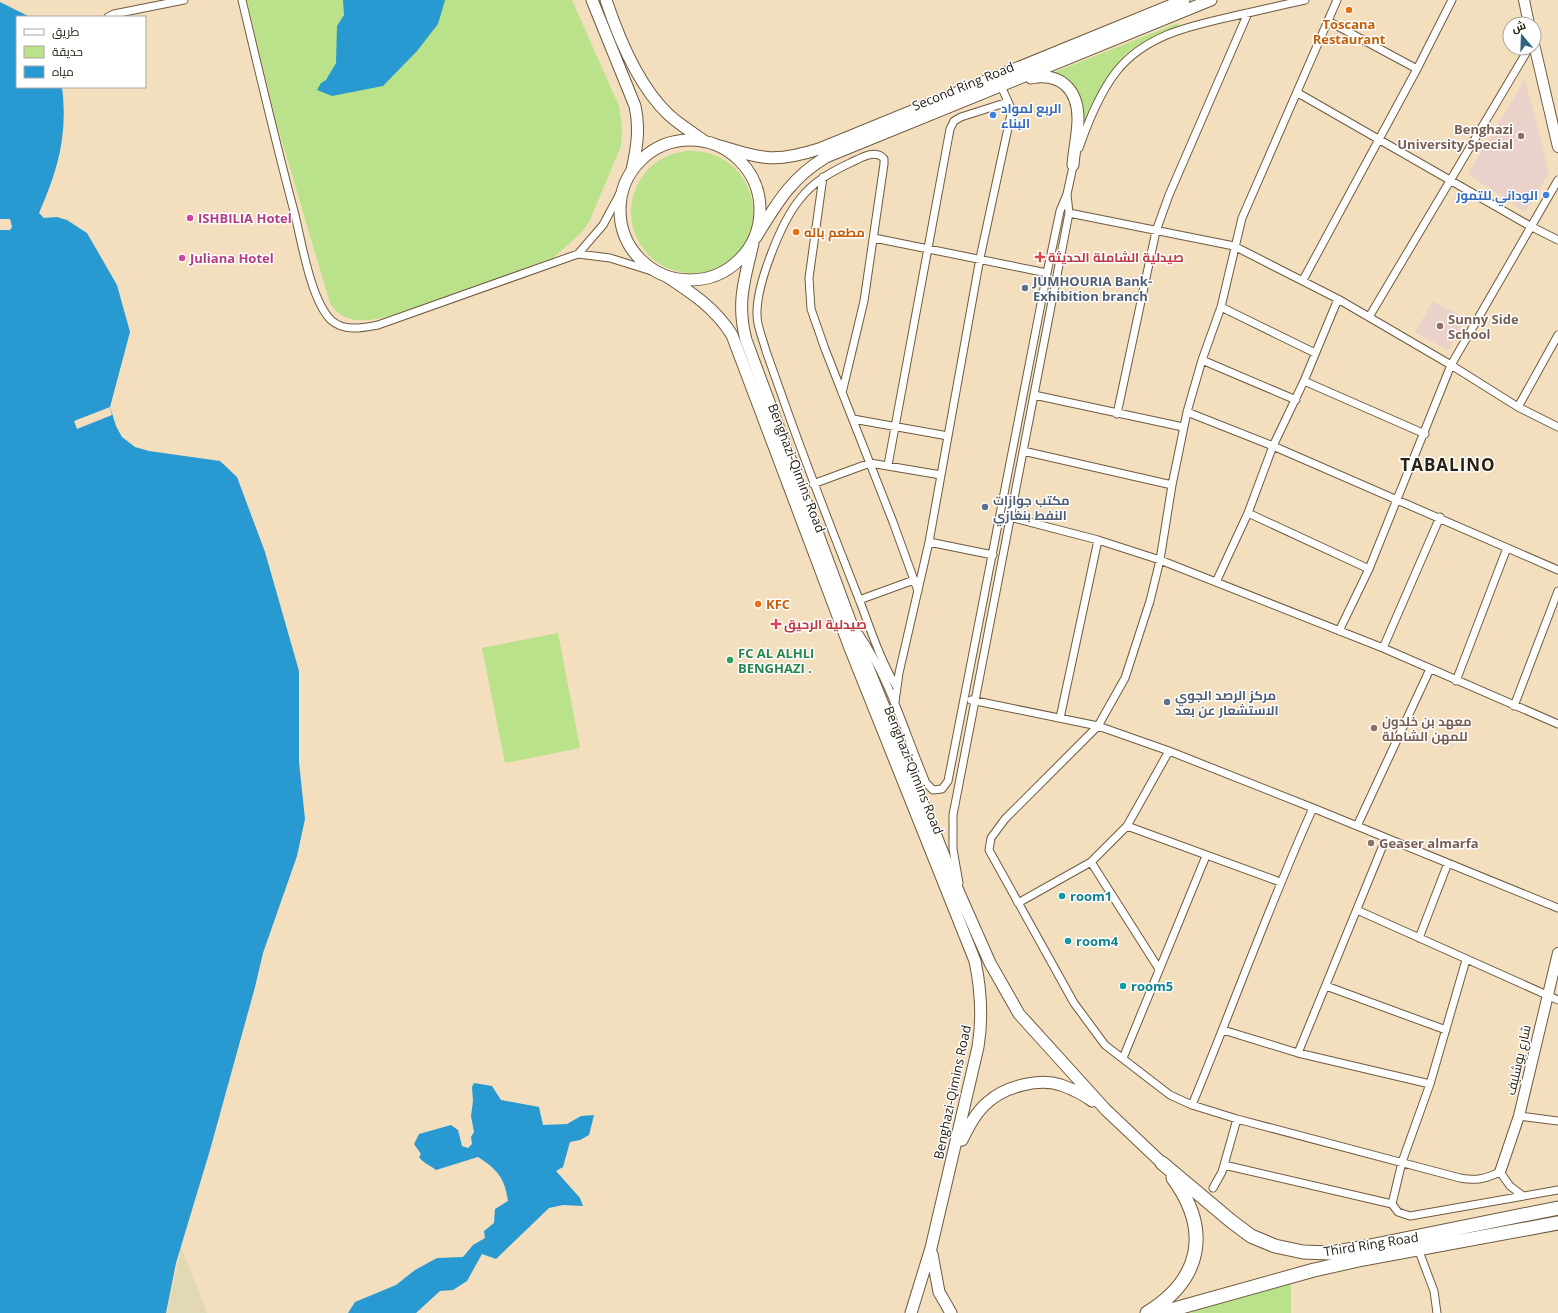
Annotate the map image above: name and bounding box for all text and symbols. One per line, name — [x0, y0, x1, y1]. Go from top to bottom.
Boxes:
marker: Toscana Restaurant — [1344, 5, 1354, 15]
place label: Toscana Restaurant — [1313, 15, 1386, 48]
legend — [16, 16, 146, 88]
north arrow — [1502, 16, 1542, 56]
text: ش — [1509, 17, 1528, 35]
text: طريق — [52, 23, 80, 40]
text: حديقة — [52, 43, 83, 60]
street label: Second Ring Road — [909, 57, 1017, 115]
text: مياه — [52, 63, 74, 80]
place label: الربع لمواد البناء — [1001, 99, 1062, 132]
marker: الربع لمواد البناء — [988, 110, 998, 120]
place label: Benghazi University Special — [1397, 120, 1513, 153]
marker: Benghazi University Special — [1516, 131, 1526, 141]
place label: الوداني للتمور — [1455, 186, 1538, 207]
marker: الوداني للتمور — [1541, 190, 1551, 200]
place label: ISHBILIA Hotel — [198, 209, 292, 227]
marker: ISHBILIA Hotel — [185, 213, 195, 223]
place label: مطعم باله — [804, 223, 865, 242]
marker: مطعم باله — [791, 227, 801, 237]
place label: صيدلية الشاملة الحديثة — [1048, 248, 1184, 266]
place label: Juliana Hotel — [189, 249, 274, 267]
marker: صيدلية الشاملة الحديثة — [1035, 252, 1045, 262]
marker: Juliana Hotel — [177, 253, 187, 263]
place label: JUMHOURIA Bank- Exhibition branch — [1032, 272, 1152, 305]
marker: JUMHOURIA Bank- Exhibition branch — [1020, 283, 1030, 293]
place label: Sunny Side School — [1448, 310, 1519, 343]
marker: Sunny Side School — [1435, 321, 1445, 331]
street label: Benghazi-Qimins Road — [764, 401, 830, 535]
district label: TABALINO — [1400, 453, 1496, 476]
place label: مكتب جوازات النفط بنغازي — [993, 491, 1070, 527]
marker: مكتب جوازات النفط بنغازي — [980, 502, 990, 512]
place label: KFC — [766, 595, 790, 613]
marker: KFC — [753, 599, 763, 609]
place label: صيدلية الرحيق — [784, 615, 867, 633]
marker: صيدلية الرحيق — [771, 619, 781, 629]
place label: FC AL ALHLI BENGHAZI . — [738, 644, 814, 677]
marker: FC AL ALHLI BENGHAZI . — [725, 655, 735, 665]
place label: مركز الرصد الجوي الاستشعار عن بعد — [1175, 686, 1279, 719]
marker: مركز الرصد الجوي الاستشعار عن بعد — [1162, 697, 1172, 707]
street label: Benghazi-Qimins Road — [880, 703, 948, 837]
place label: معهد بن خلدون للمهن الشاملة — [1382, 712, 1472, 745]
marker: معهد بن خلدون للمهن الشاملة — [1369, 723, 1379, 733]
place label: Geaser almarfa — [1379, 834, 1479, 852]
marker: Geaser almarfa — [1366, 838, 1376, 848]
place label: room1 — [1070, 887, 1112, 905]
marker: room1 — [1057, 891, 1067, 901]
place label: room4 — [1076, 932, 1119, 950]
marker: room4 — [1063, 936, 1073, 946]
place label: room5 — [1131, 977, 1173, 995]
marker: room5 — [1118, 981, 1128, 991]
street label: Benghazi-Qimins Road — [929, 1023, 975, 1161]
street label: شارع بوشليف — [1501, 1023, 1535, 1097]
street label: Third Ring Road — [1322, 1228, 1420, 1260]

